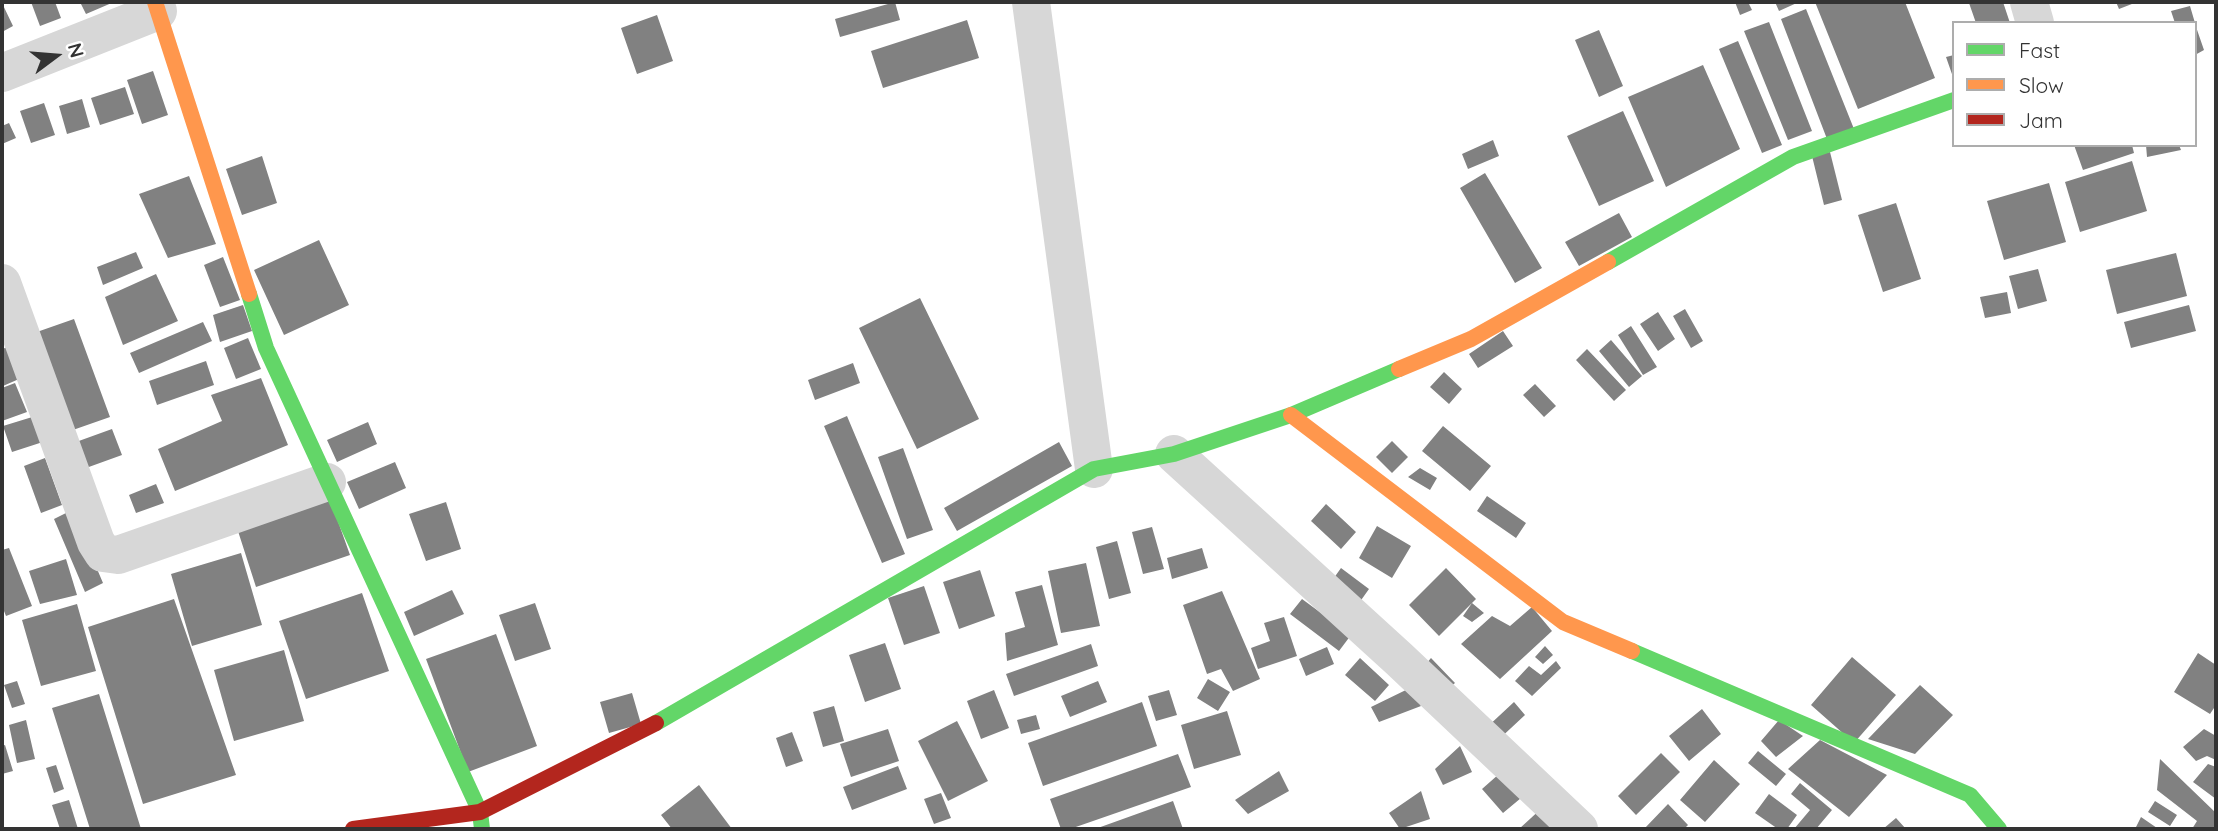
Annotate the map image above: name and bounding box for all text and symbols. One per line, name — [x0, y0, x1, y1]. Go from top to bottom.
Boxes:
north arrow — [21, 21, 91, 91]
legend — [1952, 21, 2197, 147]
text: Fast — [2019, 37, 2060, 63]
text: N — [63, 40, 90, 60]
text: Slow — [2019, 72, 2064, 98]
text: Jam — [2019, 107, 2063, 133]

